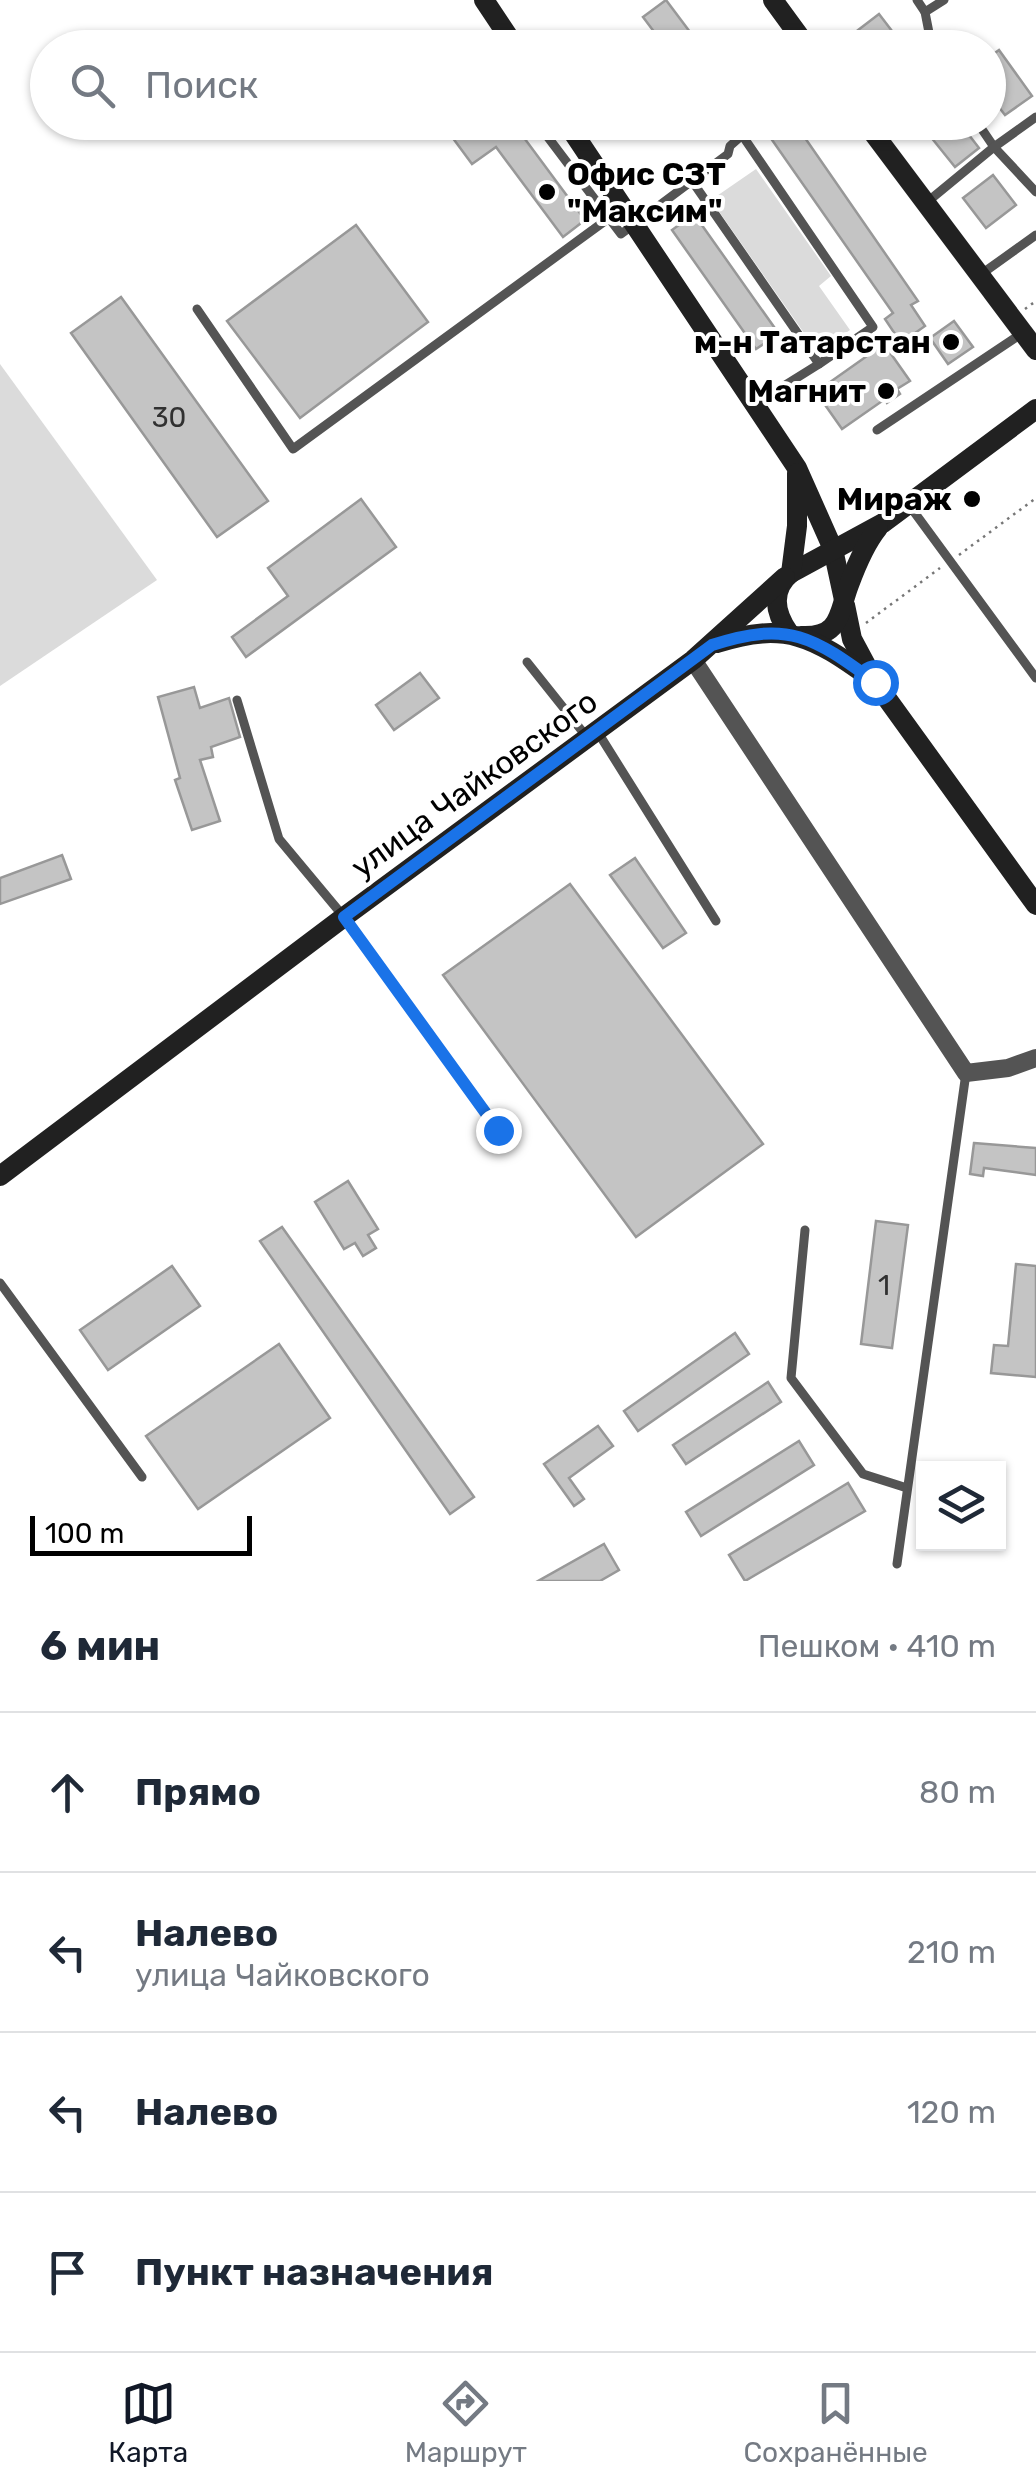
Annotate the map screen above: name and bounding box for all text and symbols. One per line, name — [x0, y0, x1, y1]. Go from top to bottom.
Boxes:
search box — [30, 30, 1006, 140]
icon: search — [65, 58, 120, 113]
text: Поиск — [145, 62, 258, 108]
place label: Офис СЗТ "Максим" — [567, 155, 726, 230]
marker: Офис СЗТ "Максим" — [536, 181, 558, 203]
place label: м-н Татарстан — [694, 323, 931, 361]
marker: м-н Татарстан — [940, 331, 962, 353]
place label: Магнит — [748, 372, 866, 410]
marker: Магнит — [875, 380, 897, 402]
house number: 30 — [152, 401, 186, 434]
place label: Мираж — [837, 480, 952, 518]
marker: Мираж — [961, 488, 983, 510]
route start — [853, 660, 899, 706]
street label: улица Чайковского — [344, 682, 604, 886]
route end — [476, 1108, 522, 1154]
house number: 1 — [878, 1269, 890, 1302]
map controls — [916, 1461, 1006, 1551]
button: layers — [916, 1461, 1006, 1551]
scale bar — [30, 1511, 252, 1556]
text: 100 m — [45, 1517, 124, 1550]
text: 6 мин — [40, 1621, 160, 1671]
text: Пешком · 410 m — [758, 1627, 996, 1665]
icon: ahead — [40, 1765, 95, 1820]
text: Прямо — [135, 1769, 261, 1815]
text: 80 m — [919, 1773, 996, 1811]
text: Налево — [135, 1910, 278, 1956]
icon: left — [40, 1925, 95, 1980]
text: 210 m — [907, 1933, 996, 1971]
text: улица Чайковского — [135, 1956, 430, 1994]
icon: left — [40, 2085, 95, 2140]
text: Налево — [135, 2089, 278, 2135]
text: 120 m — [907, 2093, 996, 2131]
icon: arrive — [40, 2245, 95, 2300]
text: Пункт назначения — [135, 2249, 494, 2295]
tab: Карта — [108, 2376, 188, 2469]
tab: Маршрут — [405, 2376, 527, 2469]
tab: Сохранённые — [743, 2376, 928, 2469]

